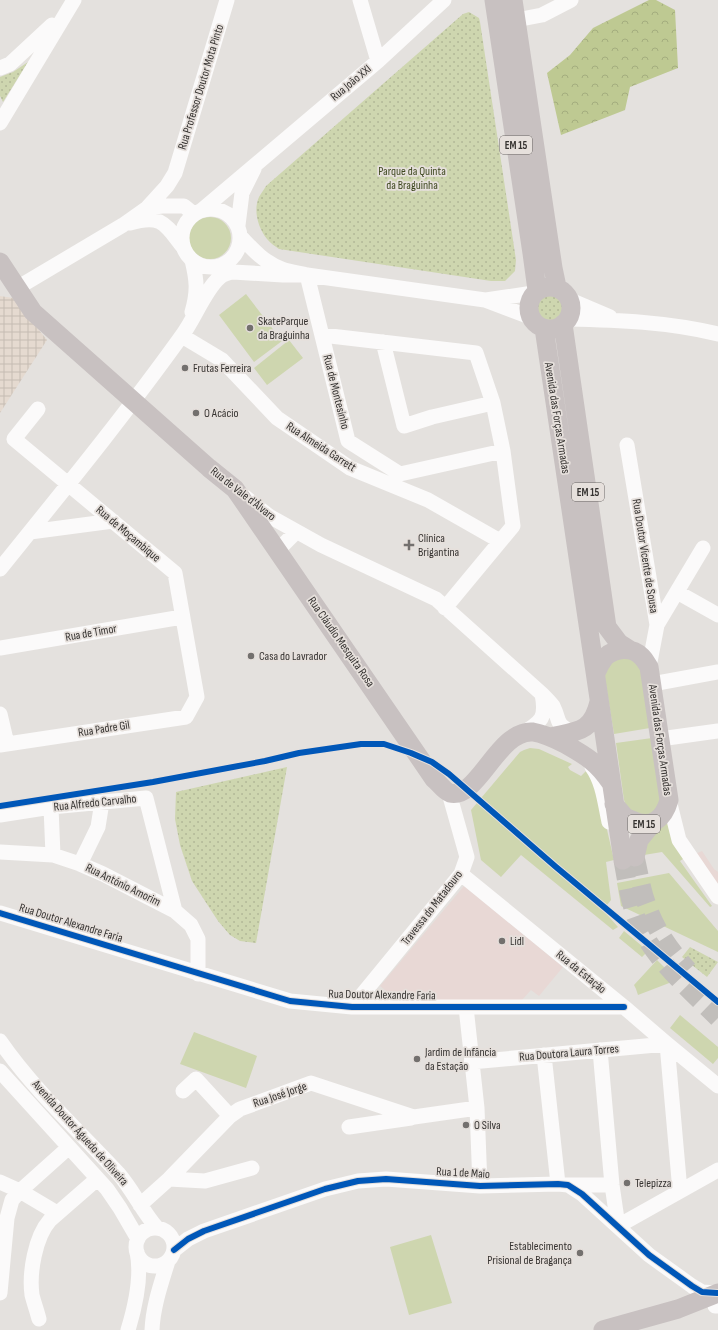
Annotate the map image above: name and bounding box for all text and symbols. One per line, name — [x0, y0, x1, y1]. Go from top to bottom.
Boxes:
street label: Rua Professor Doutor Mota Pinto — [175, 22, 227, 151]
street label: Rua João XXI — [328, 62, 374, 104]
road number: EM 15 — [500, 136, 532, 154]
park label: Parque da Quinta da Braguinha — [378, 164, 446, 193]
place label: SkateParque da Braguinha — [258, 314, 310, 343]
marker: SkateParque da Braguinha — [245, 323, 255, 333]
street label: Rua de Montesinho — [319, 353, 353, 431]
street label: Avenida das Forças Armadas — [541, 360, 573, 475]
place label: Frutas Ferreira — [193, 361, 252, 376]
marker: Frutas Ferreira — [180, 363, 190, 373]
place label: O Acácio — [204, 406, 238, 421]
marker: O Acácio — [191, 408, 201, 418]
street label: Rua Almeida Garrett — [283, 419, 359, 475]
street label: Rua de Vale d'Álvaro — [207, 464, 279, 524]
road number: EM 15 — [572, 483, 604, 501]
street label: Rua Doutor Vicente de Sousa — [629, 498, 661, 615]
street label: Rua de Moçambique — [93, 503, 164, 566]
place label: Clínica Brigantina — [418, 531, 460, 560]
marker: Clínica Brigantina — [403, 539, 415, 551]
street label: Rua Cláudio Mesquita Rosa — [304, 594, 378, 690]
street label: Rua de Timor — [64, 621, 118, 645]
place label: Casa do Lavrador — [259, 649, 327, 664]
marker: Casa do Lavrador — [246, 651, 256, 661]
street label: Avenida das Forças Armadas — [645, 682, 675, 797]
street label: Rua Padre Gil — [77, 718, 131, 740]
street label: Rua Alfredo Carvalho — [53, 791, 137, 815]
road number: EM 15 — [628, 815, 660, 833]
street label: Rua António Amorim — [83, 860, 163, 910]
street label: Travessa do Matadouro — [398, 867, 466, 949]
street label: Rua Doutor Alexandre Faria — [17, 900, 125, 946]
place label: Lidl — [510, 934, 524, 949]
marker: Lidl — [497, 936, 507, 946]
street label: Rua da Estação — [553, 947, 609, 997]
street label: Rua Doutor Alexandre Faria — [328, 987, 436, 1003]
street label: Rua Doutora Laura Torres — [519, 1041, 619, 1065]
place label: Jardim de Infância da Estação — [424, 1045, 497, 1074]
marker: Jardim de Infância da Estação — [412, 1054, 422, 1064]
street label: Avenida Doutor Águedo de Oliveira — [28, 1076, 132, 1189]
street label: Rua José Jorge — [251, 1079, 309, 1111]
place label: O Silva — [474, 1118, 501, 1133]
marker: O Silva — [461, 1120, 471, 1130]
street label: Rua 1 de Maio — [436, 1164, 490, 1182]
place label: Telepizza — [635, 1176, 672, 1191]
marker: Telepizza — [622, 1178, 632, 1188]
place label: Establecimento Prisional de Bragança — [487, 1239, 572, 1268]
marker: Establecimento Prisional de Bragança — [575, 1248, 585, 1258]

